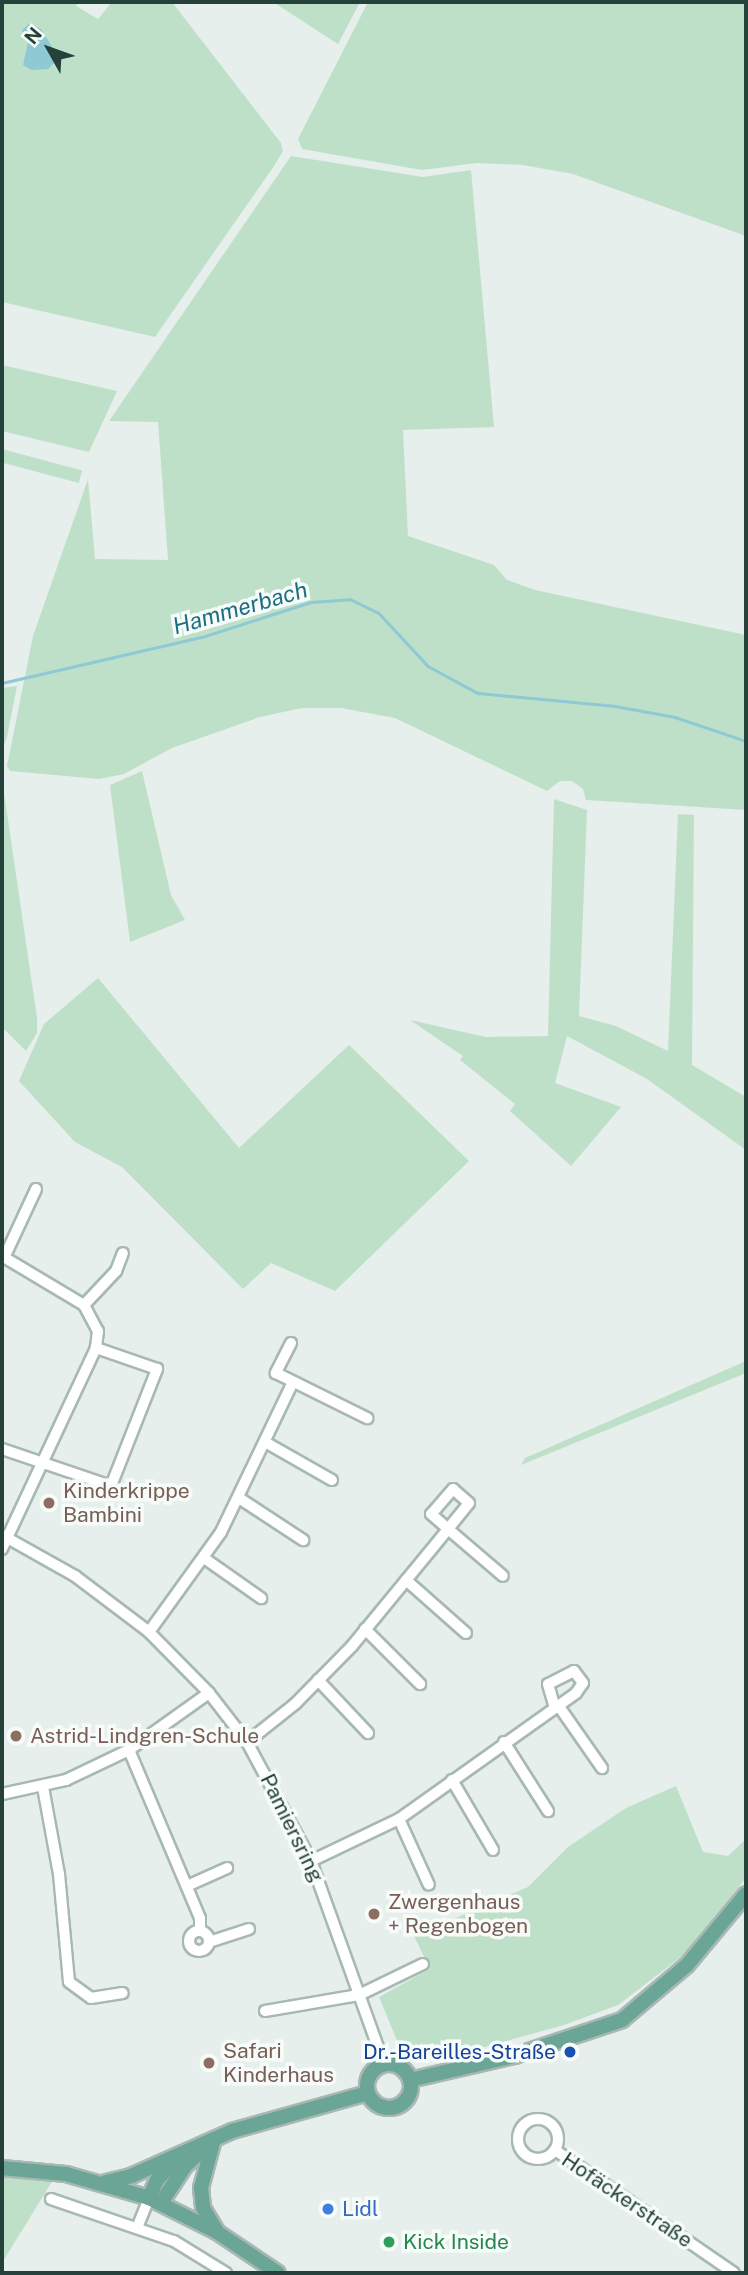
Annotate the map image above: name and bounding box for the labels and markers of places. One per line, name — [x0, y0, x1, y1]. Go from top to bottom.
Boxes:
place label: Kinderkrippe Bambini — [63, 1478, 190, 1528]
marker: Kinderkrippe Bambini — [41, 1495, 57, 1511]
place label: Astrid-Lindgren-Schule — [30, 1723, 259, 1749]
marker: Astrid-Lindgren-Schule — [8, 1728, 24, 1744]
place label: Zwergenhaus + Regenbogen — [388, 1889, 528, 1939]
marker: Zwergenhaus + Regenbogen — [366, 1906, 382, 1922]
place label: Safari Kinderhaus — [223, 2038, 334, 2088]
place label: Dr.-Bareilles-Straße — [363, 2039, 556, 2065]
marker: Dr.-Bareilles-Straße — [562, 2044, 578, 2060]
marker: Safari Kinderhaus — [201, 2055, 217, 2071]
place label: Lidl — [342, 2196, 378, 2222]
marker: Lidl — [320, 2201, 336, 2217]
place label: Kick Inside — [403, 2229, 509, 2255]
marker: Kick Inside — [381, 2234, 397, 2250]

